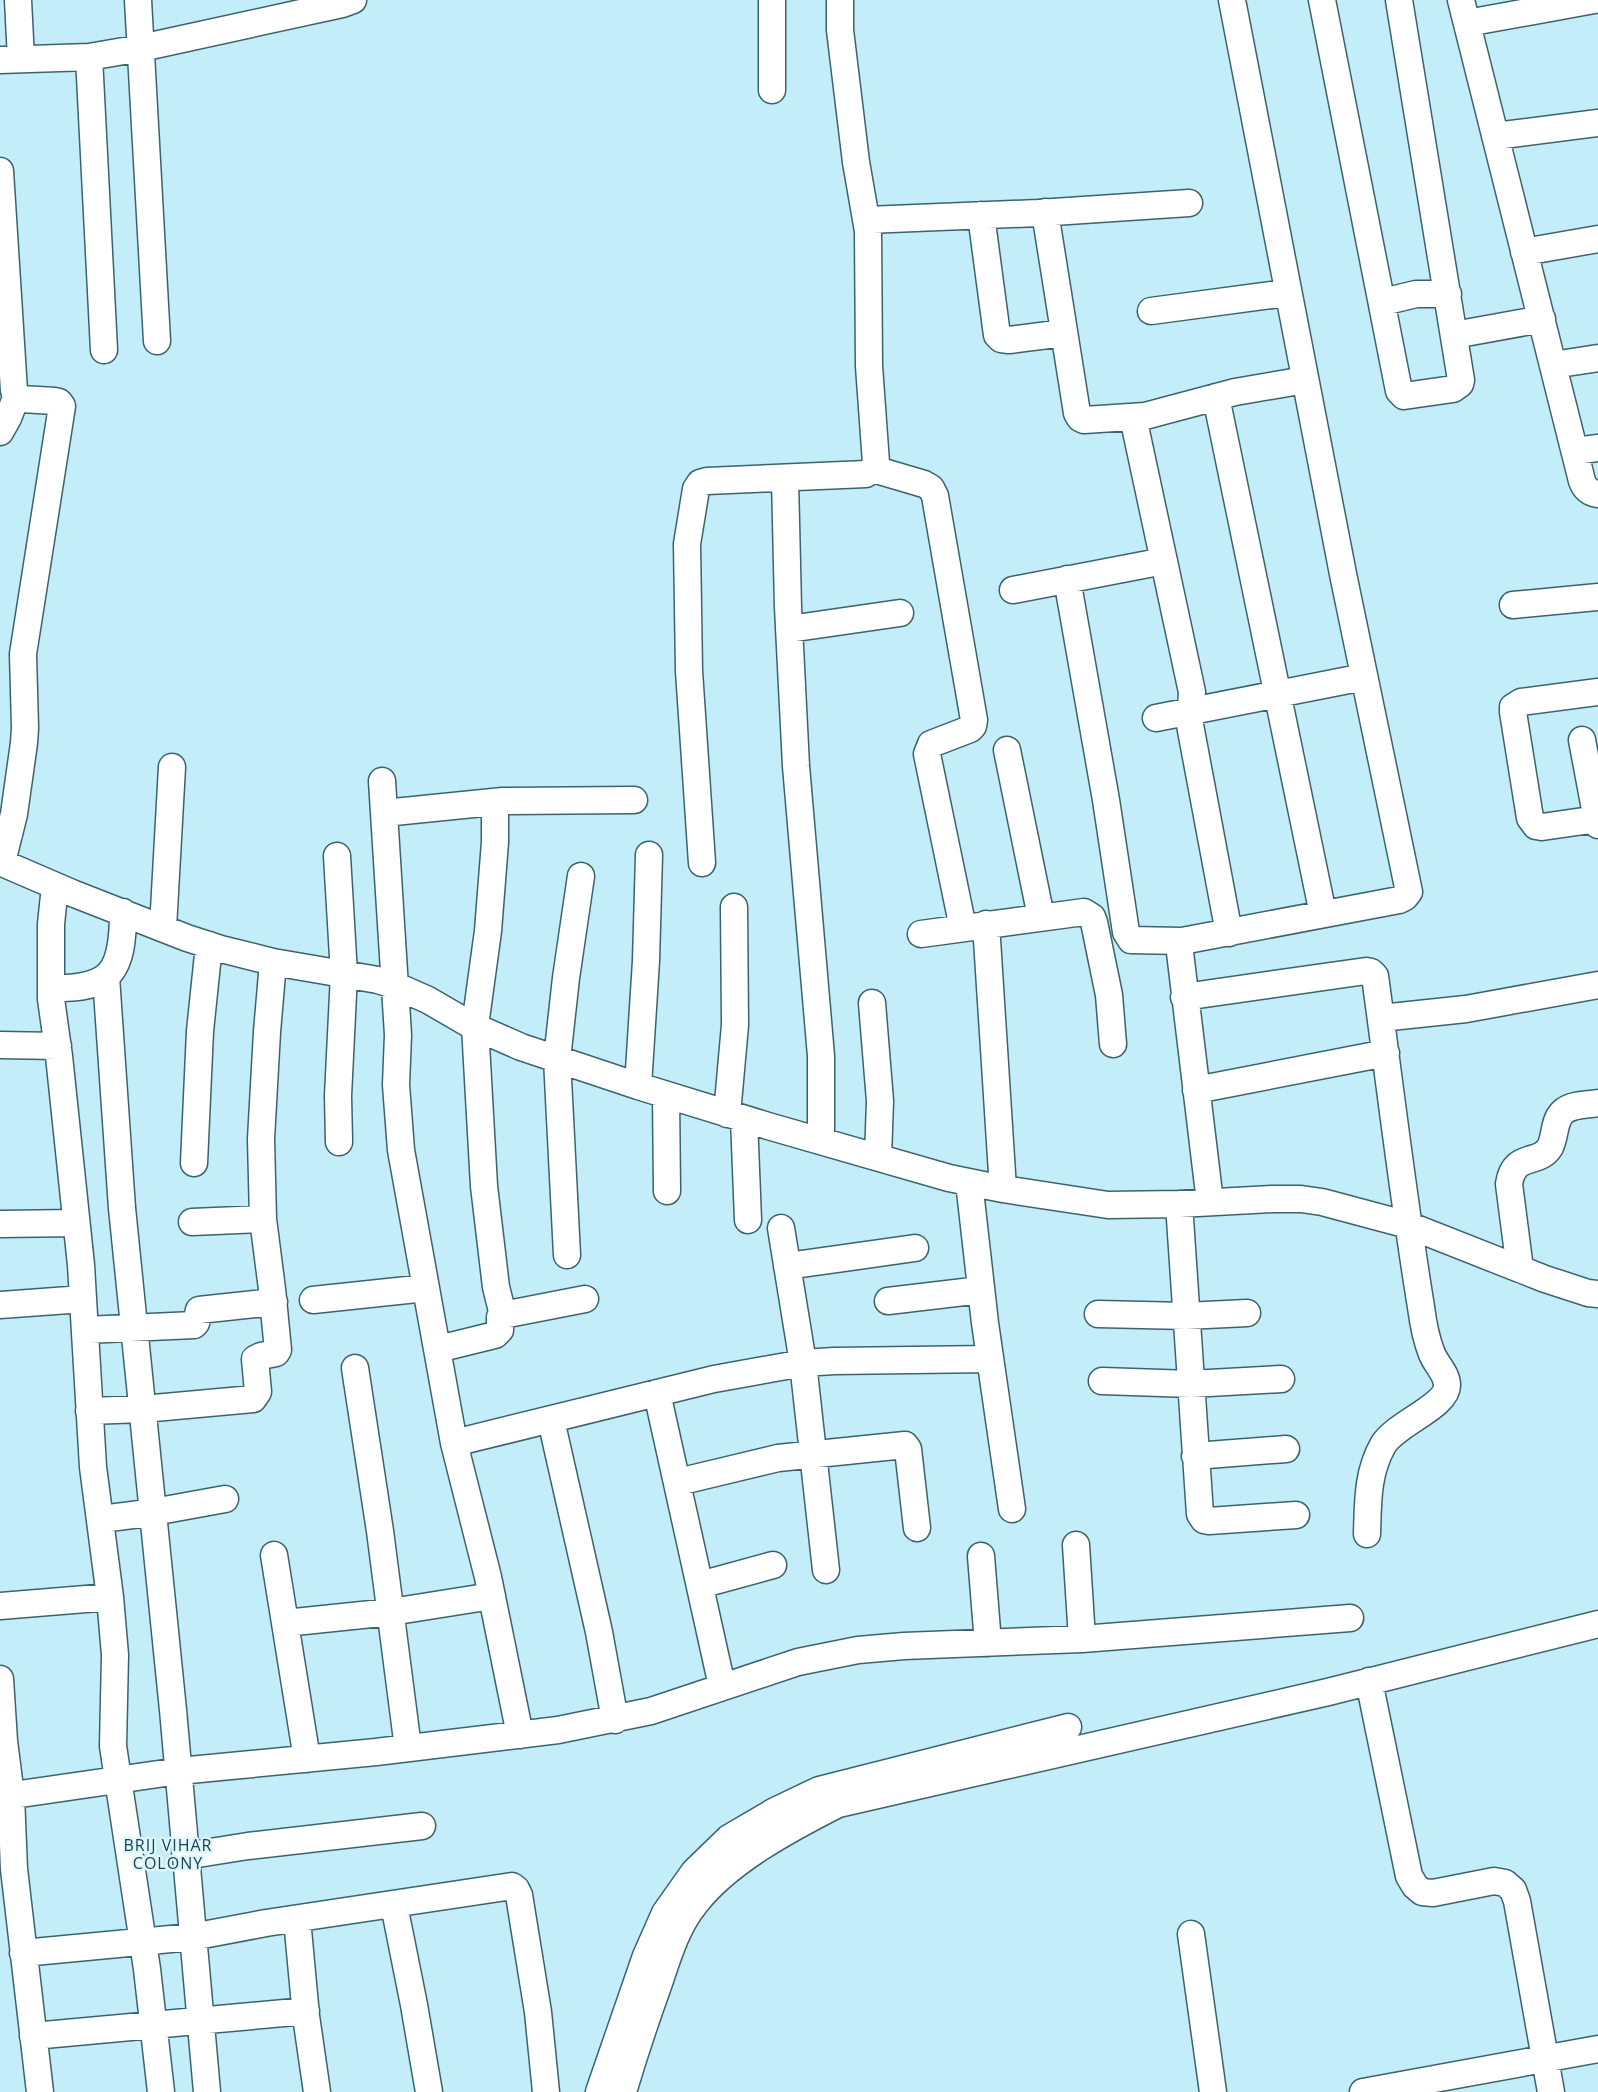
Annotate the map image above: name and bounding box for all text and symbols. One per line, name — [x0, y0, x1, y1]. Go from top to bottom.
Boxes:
district label: BRIJ VIHAR COLONY — [124, 1834, 212, 1874]

